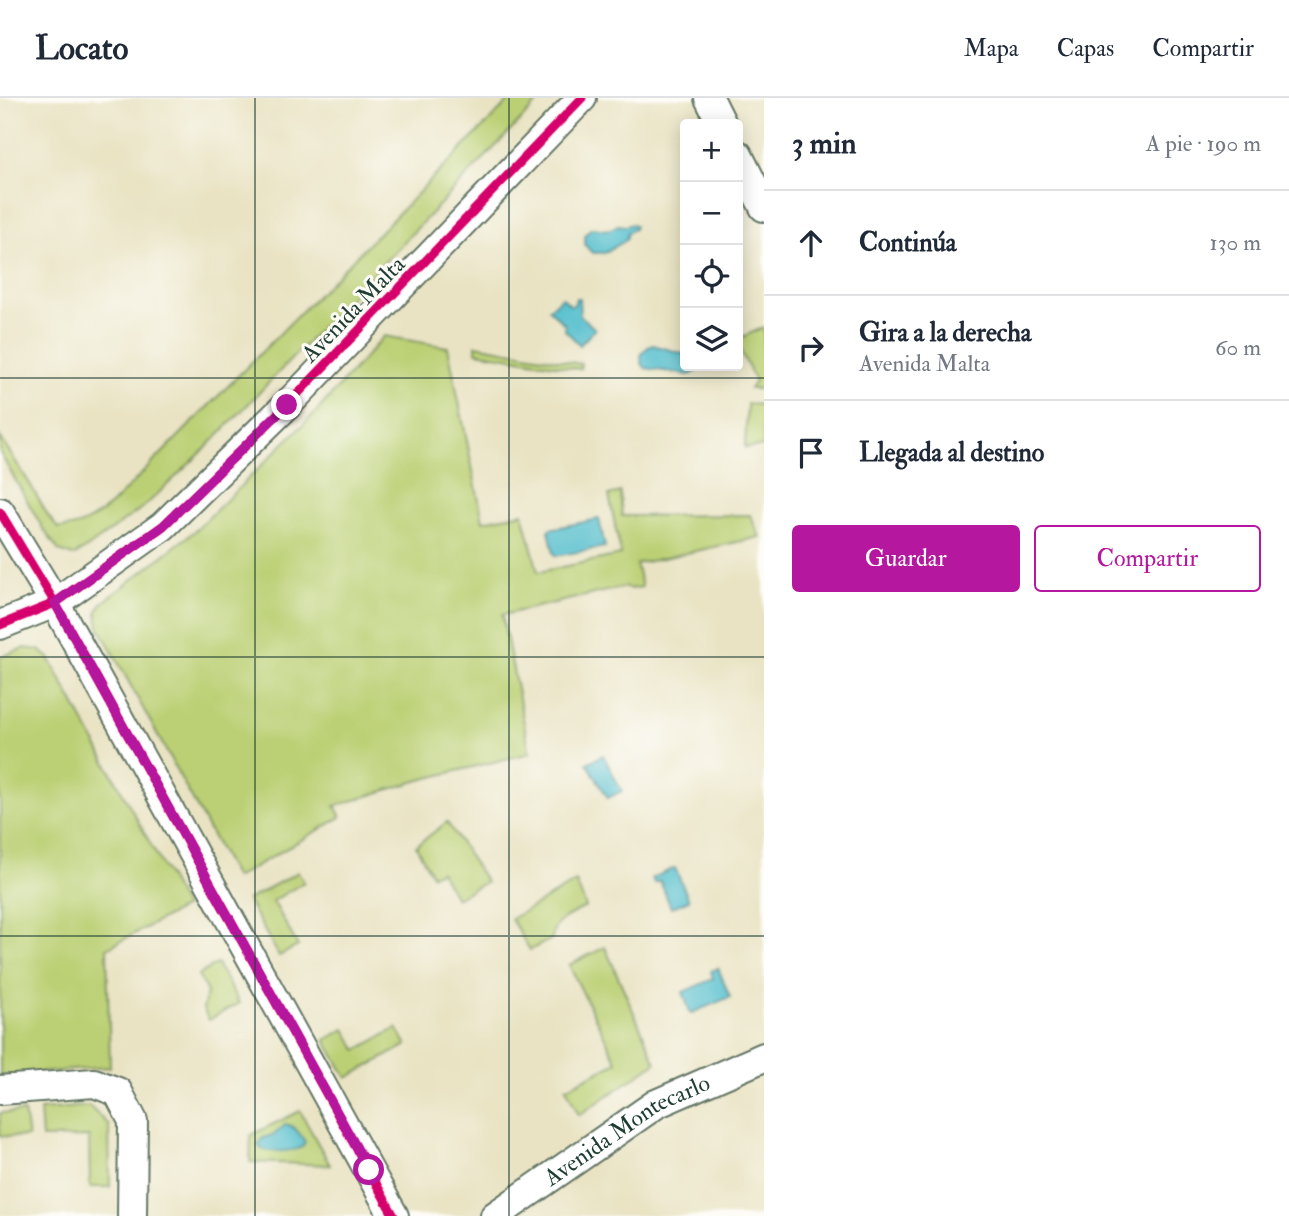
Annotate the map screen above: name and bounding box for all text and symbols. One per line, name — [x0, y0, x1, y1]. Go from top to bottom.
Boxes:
text: Locato — [35, 28, 128, 69]
text: Mapa — [964, 33, 1019, 64]
text: Capas — [1057, 33, 1114, 64]
text: Compartir — [1152, 33, 1254, 64]
map controls — [680, 119, 743, 371]
button: + — [680, 119, 743, 182]
text: 3 min — [792, 125, 857, 162]
text: A pie · 190 m — [1146, 129, 1261, 158]
button: − — [680, 182, 743, 245]
icon: ahead — [792, 224, 830, 262]
text: Continúa — [859, 227, 957, 259]
text: 130 m — [1209, 228, 1261, 257]
button: locate — [680, 245, 743, 308]
street label: Avenida Malta — [294, 249, 413, 370]
button: layers — [680, 308, 743, 371]
text: Gira a la derecha — [859, 317, 1032, 349]
icon: right — [792, 329, 830, 367]
text: 60 m — [1215, 333, 1261, 362]
text: Avenida Malta — [859, 349, 990, 378]
route end — [271, 389, 302, 420]
icon: arrive — [792, 434, 830, 472]
text: Llegada al destino — [859, 437, 1044, 469]
button: Guardar — [792, 525, 1020, 592]
button: Compartir — [1034, 525, 1261, 592]
street label: Avenida Montecarlo — [537, 1067, 715, 1194]
route start — [353, 1154, 384, 1185]

